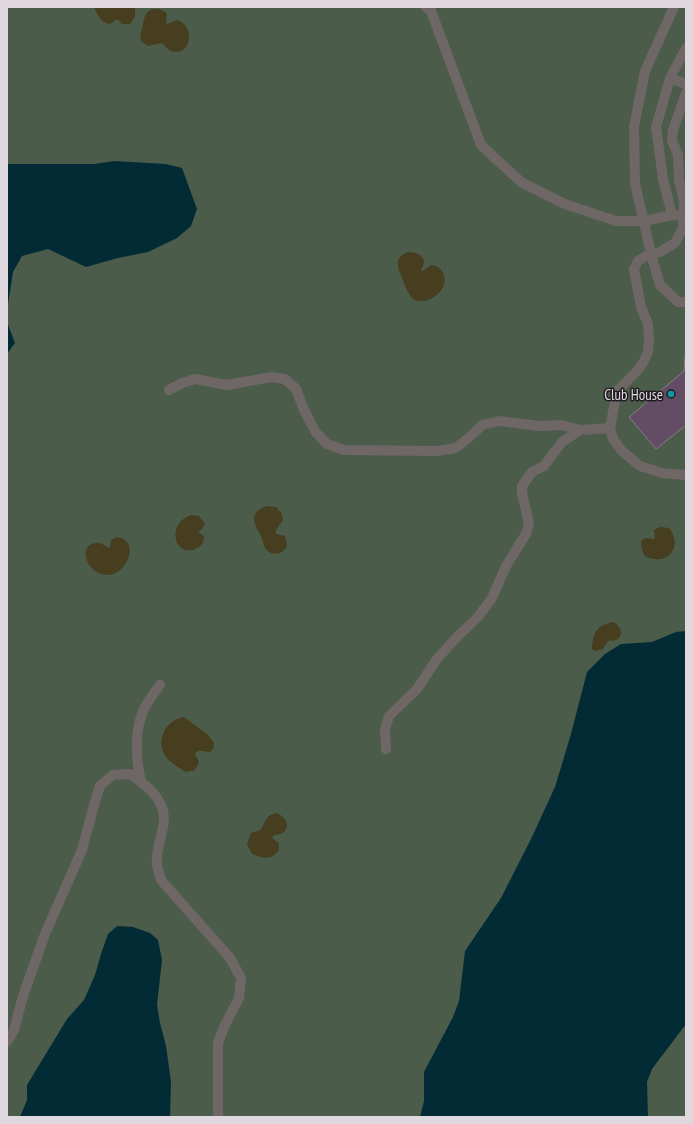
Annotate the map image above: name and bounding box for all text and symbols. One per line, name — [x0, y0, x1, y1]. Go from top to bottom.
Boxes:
place label: Club House — [604, 385, 663, 404]
marker: Club House — [666, 389, 676, 399]

